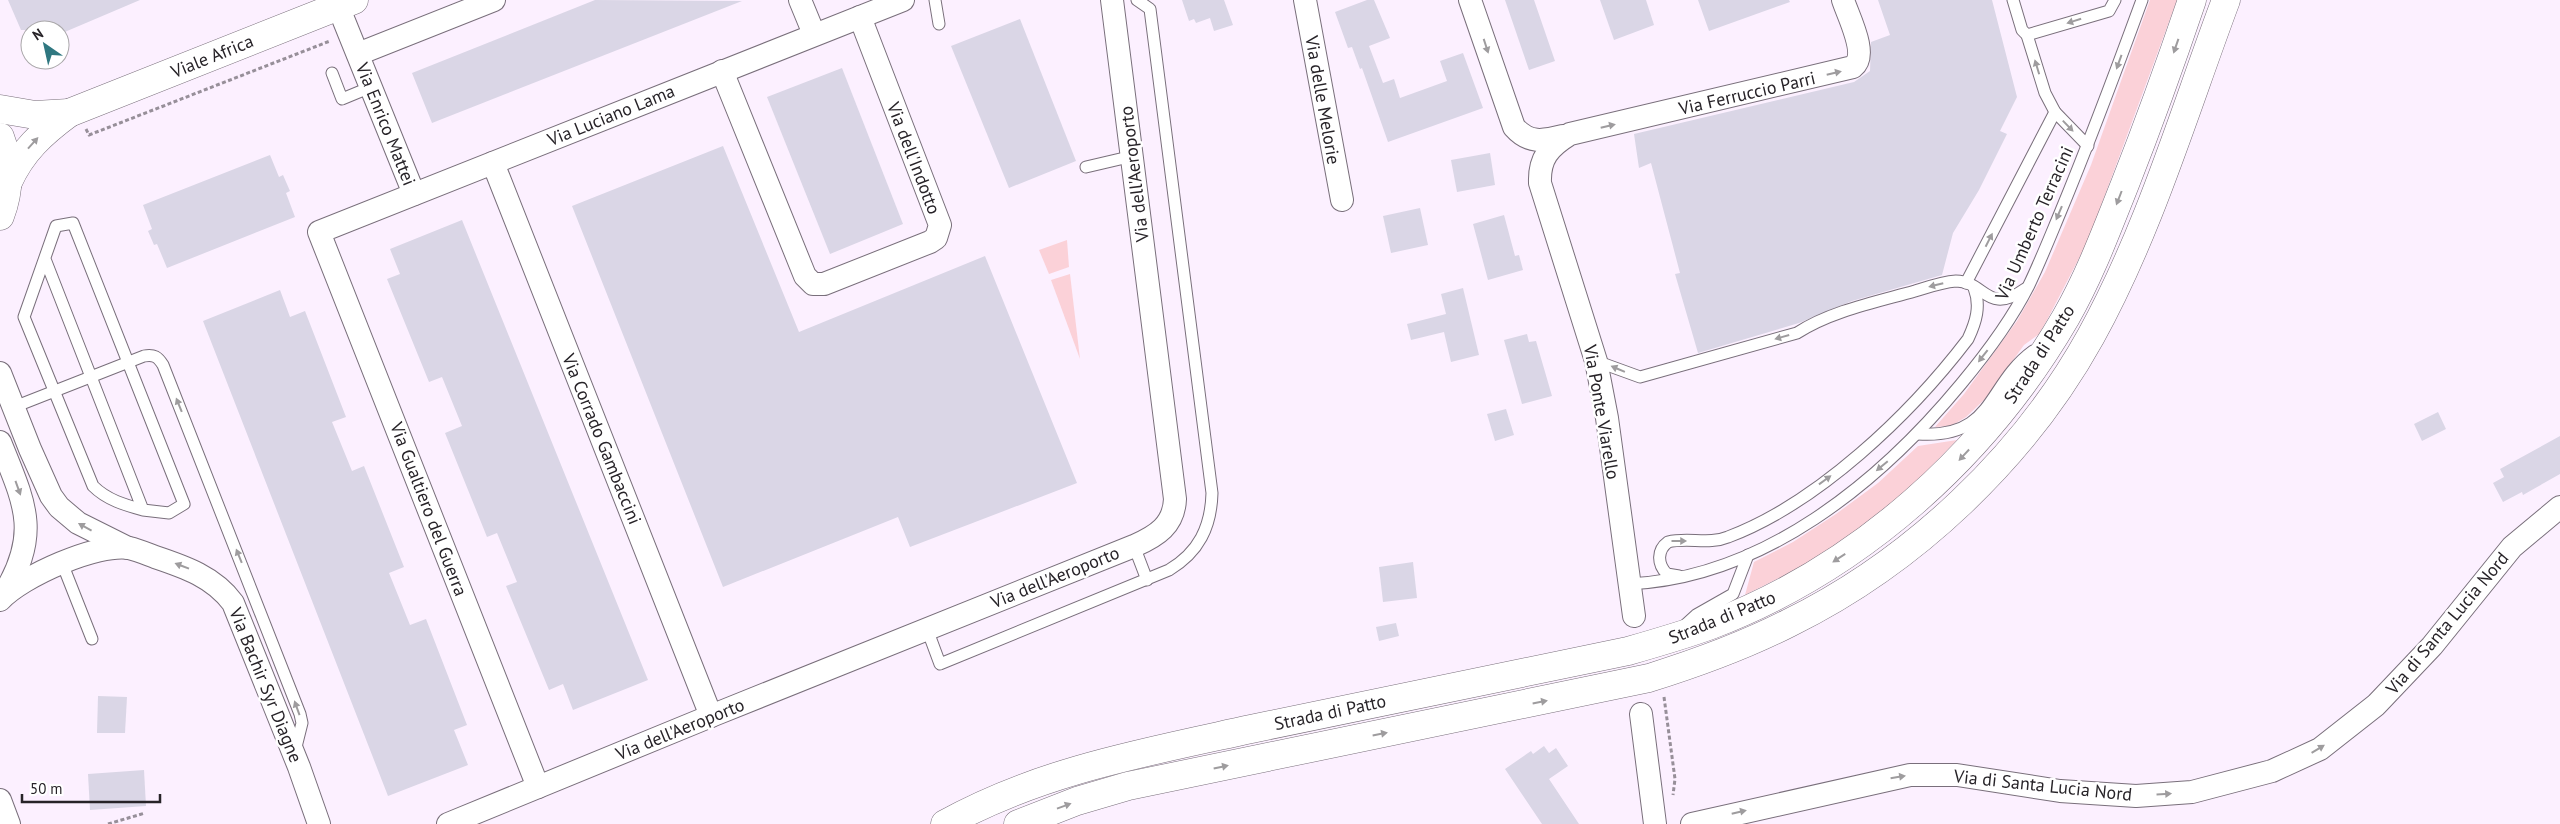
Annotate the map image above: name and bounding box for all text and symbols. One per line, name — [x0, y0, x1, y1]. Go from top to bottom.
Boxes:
one-way arrow — [2067, 18, 2082, 26]
north arrow — [20, 20, 70, 70]
text: N — [29, 24, 47, 44]
street label: Viale Africa — [166, 29, 257, 83]
street label: Via delle Melorie — [1300, 33, 1346, 166]
one-way arrow — [1482, 39, 1490, 54]
one-way arrow — [2172, 39, 2180, 54]
one-way arrow — [2115, 55, 2123, 70]
street label: Via Enrico Mattei — [351, 58, 421, 189]
one-way arrow — [2032, 60, 2040, 75]
street label: Via Ferruccio Parri — [1675, 66, 1818, 120]
one-way arrow — [1827, 69, 1842, 77]
street label: Via Luciano Lama — [543, 79, 678, 151]
street label: Via dell'Indotto — [882, 98, 946, 217]
street label: Via dell'Aeroporto — [1114, 105, 1154, 244]
one-way arrow — [2062, 119, 2074, 131]
one-way arrow — [1600, 122, 1615, 130]
one-way arrow — [27, 137, 39, 149]
street label: Via Umberto Terracini — [1989, 142, 2078, 304]
one-way arrow — [2115, 191, 2123, 205]
one-way arrow — [2055, 206, 2063, 220]
one-way arrow — [1985, 232, 1993, 247]
one-way arrow — [1928, 281, 1943, 289]
street label: Strada di Patto — [1998, 300, 2080, 408]
one-way arrow — [1774, 333, 1789, 341]
street label: Via Ponte Viarello — [1579, 342, 1625, 481]
street label: Via Corrado Gambaccini — [557, 349, 647, 528]
one-way arrow — [1978, 349, 1989, 362]
one-way arrow — [1611, 364, 1625, 372]
one-way arrow — [175, 397, 183, 412]
street label: Via Gualtiero del Guerra — [385, 418, 473, 599]
one-way arrow — [1958, 448, 1970, 460]
one-way arrow — [1876, 461, 1889, 472]
one-way arrow — [1818, 475, 1832, 485]
one-way arrow — [14, 481, 22, 496]
one-way arrow — [78, 523, 93, 531]
one-way arrow — [1672, 537, 1688, 545]
street label: Via dell'Aeroporto — [986, 541, 1123, 614]
street label: Via di Santa Lucia Nord — [2380, 547, 2513, 700]
one-way arrow — [235, 548, 243, 563]
one-way arrow — [1832, 553, 1845, 563]
one-way arrow — [174, 562, 189, 570]
street label: Strada di Patto — [1665, 585, 1779, 649]
street label: Via Bachir Syr Diagne — [224, 603, 308, 766]
street label: Strada di Patto — [1272, 689, 1388, 735]
street label: Via dell'Aeroporto — [611, 693, 748, 766]
one-way arrow — [1532, 697, 1548, 705]
one-way arrow — [293, 700, 301, 715]
one-way arrow — [1373, 729, 1389, 737]
one-way arrow — [2312, 745, 2325, 754]
one-way arrow — [1214, 763, 1229, 771]
street label: Via di Santa Lucia Nord — [1952, 764, 2133, 806]
scale bar — [22, 772, 160, 804]
one-way arrow — [1890, 772, 1906, 780]
text: 50 m — [30, 779, 63, 798]
one-way arrow — [2156, 790, 2172, 798]
one-way arrow — [1056, 802, 1071, 809]
one-way arrow — [1732, 808, 1747, 816]

